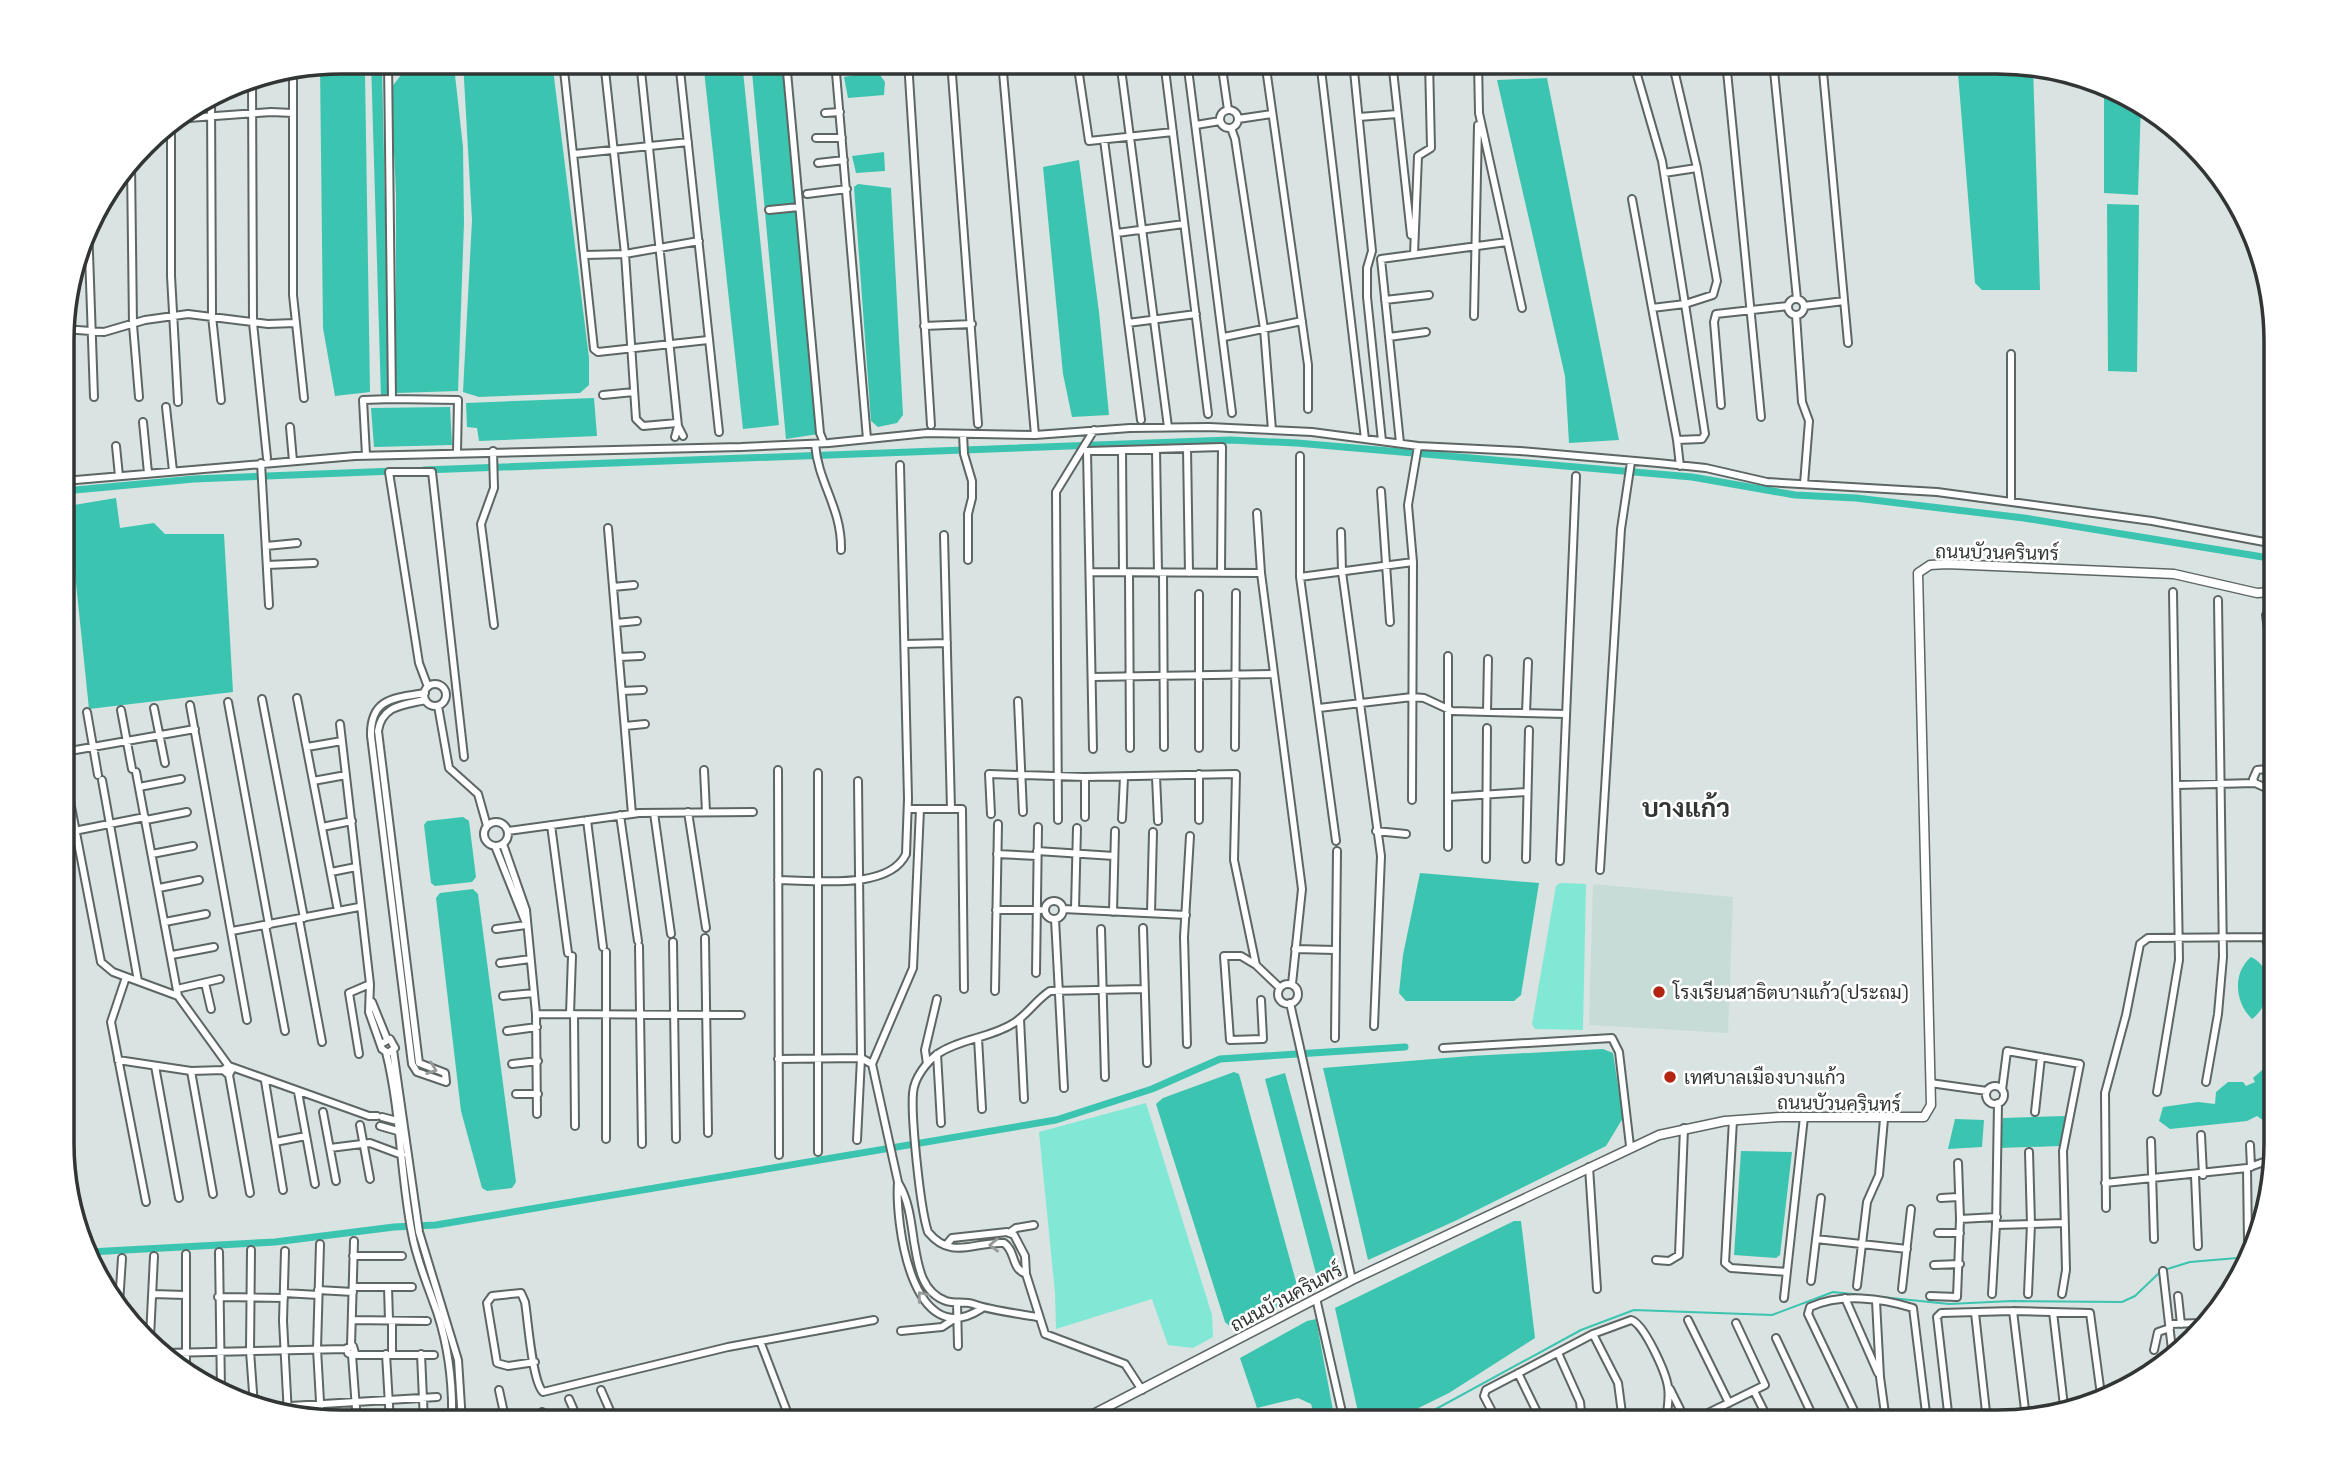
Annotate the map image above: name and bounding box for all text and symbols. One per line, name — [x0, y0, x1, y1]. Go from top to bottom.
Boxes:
street label: ถนนบัวนครินทร์ — [1935, 539, 2059, 566]
district label: บางแก้ว — [1642, 791, 1730, 825]
place label: โรงเรียนสาธิตบางแก้ว(ประถม) — [1672, 980, 1909, 1005]
marker: โรงเรียนสาธิตบางแก้ว(ประถม) — [1651, 984, 1667, 1000]
one-way arrow — [425, 1061, 437, 1075]
place label: เทศบาลเมืองบางแก้ว — [1684, 1065, 1845, 1090]
marker: เทศบาลเมืองบางแก้ว — [1662, 1069, 1678, 1085]
street label: ถนนบัวนครินทร์ — [1777, 1090, 1901, 1117]
one-way arrow — [989, 1237, 999, 1253]
street label: ถนนบัวนครินทร์ — [1226, 1257, 1347, 1338]
one-way arrow — [918, 1292, 931, 1304]

